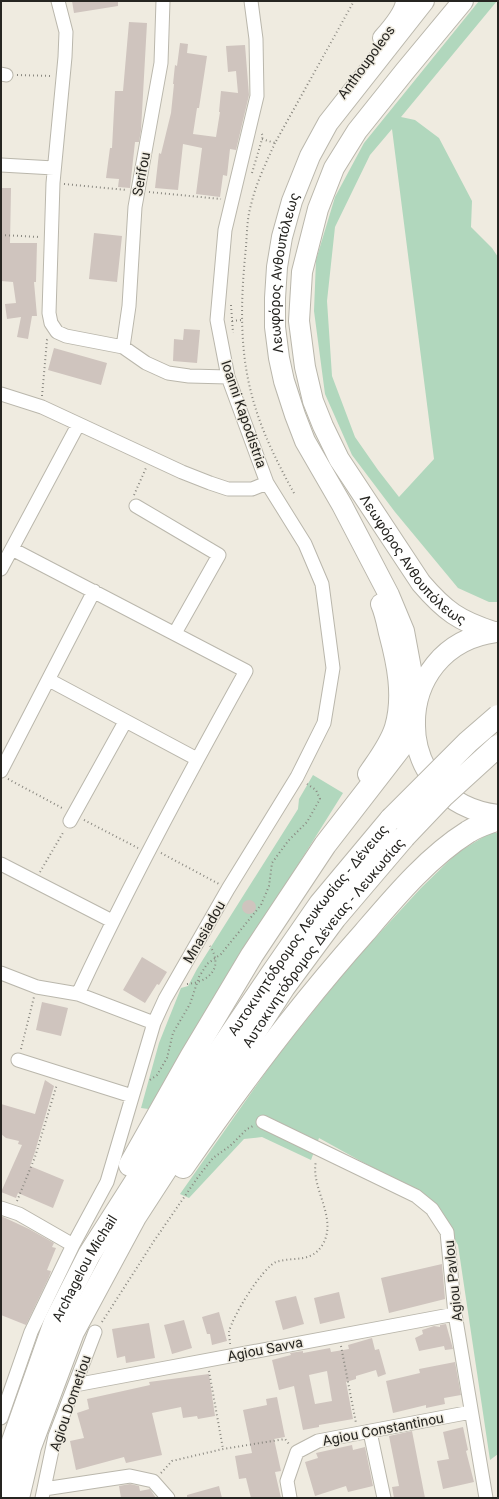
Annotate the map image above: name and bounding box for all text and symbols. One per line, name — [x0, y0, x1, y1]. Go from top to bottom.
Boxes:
street label: Anthoupoleos — [334, 22, 398, 102]
street label: Serifou — [129, 151, 153, 197]
street label: Λεωφόρος Ανθουπόλεως — [267, 190, 303, 354]
street label: Ioanni Kapodistria — [218, 358, 270, 470]
street label: Λεωφόρος Ανθουπόλεως — [357, 491, 469, 628]
street label: Αυτοκινητόδρομος Λευκωσίας - Δένειας — [224, 821, 391, 1038]
street label: Αυτοκινητόδρομος Δένειας - Λευκωσίας — [239, 835, 408, 1050]
street label: Mnasiadou — [180, 898, 228, 966]
street label: Archagelou Michail — [49, 1212, 120, 1324]
street label: Agiou Pavlou — [441, 1240, 465, 1322]
street label: Agiou Savva — [226, 1334, 304, 1364]
street label: Agiou Dometiou — [46, 1353, 94, 1453]
street label: Agiou Constantinou — [321, 1409, 445, 1449]

